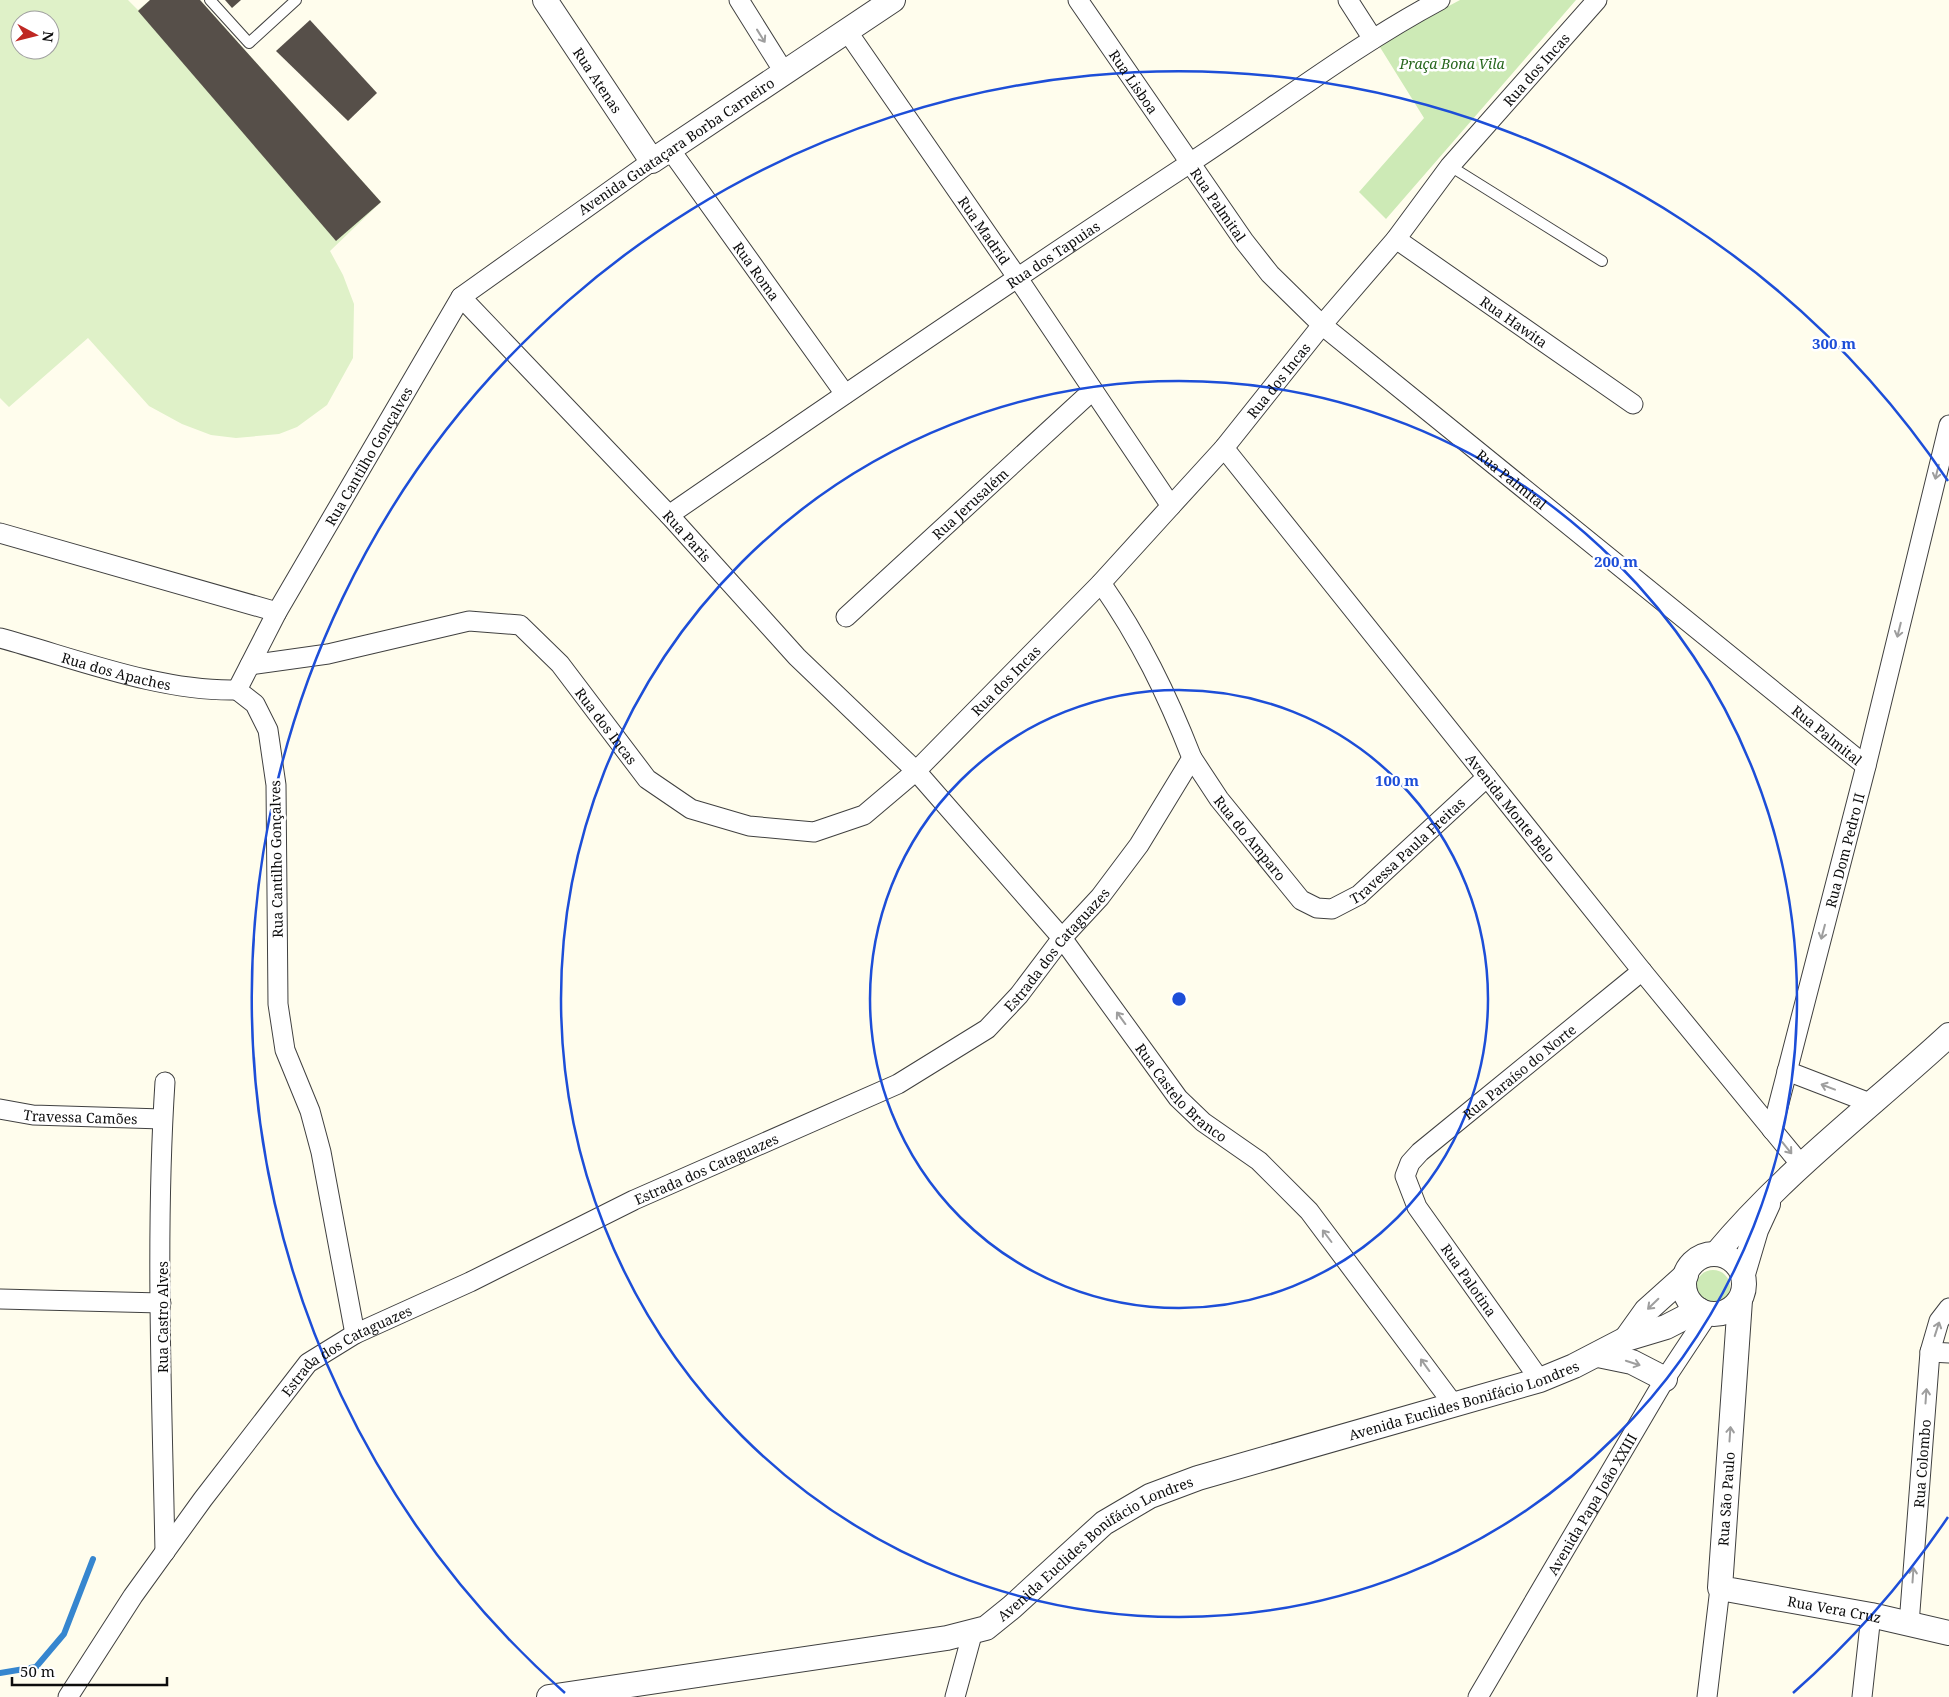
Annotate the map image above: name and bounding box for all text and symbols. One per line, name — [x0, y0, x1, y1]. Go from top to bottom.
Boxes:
north arrow — [10, 10, 60, 60]
one-way arrow — [757, 29, 767, 43]
street label: Rua dos Incas — [1498, 29, 1573, 110]
text: N — [38, 30, 59, 43]
street label: Rua Atenas — [569, 43, 627, 117]
street label: Rua Lisboa — [1105, 46, 1163, 117]
park label: Praça Bona Vila — [1398, 54, 1505, 73]
street label: Avenida Guataçara Borba Carneiro — [574, 73, 778, 219]
street label: Rua Palmital — [1187, 164, 1251, 245]
street label: Rua Madrid — [954, 192, 1015, 268]
street label: Rua dos Tapuias — [1002, 216, 1103, 292]
street label: Rua Roma — [729, 238, 784, 304]
street label: Rua Hawita — [1477, 291, 1552, 351]
text: 300 m — [1812, 333, 1856, 353]
street label: Rua dos Incas — [1242, 338, 1314, 422]
street label: Rua Cantilho Gonçalves — [320, 383, 416, 529]
street label: Rua Palmital — [1473, 445, 1552, 514]
street label: Rua Jerusalém — [928, 464, 1012, 543]
one-way arrow — [1932, 464, 1942, 480]
street label: Rua Paris — [659, 506, 716, 565]
text: 200 m — [1594, 551, 1638, 571]
one-way arrow — [1894, 622, 1903, 638]
street label: Rua dos Incas — [966, 641, 1044, 720]
street label: Rua dos Apaches — [59, 647, 173, 694]
street label: Rua dos Incas — [572, 683, 642, 768]
street label: Rua Palmital — [1788, 700, 1867, 769]
street label: Avenida Monte Belo — [1462, 749, 1560, 865]
text: 100 m — [1375, 770, 1419, 790]
street label: Rua Cantilho Gonçalves — [265, 780, 287, 938]
street label: Rua do Amparo — [1210, 791, 1291, 884]
street label: Rua Dom Pedro II — [1820, 791, 1868, 910]
street label: Travessa Paula Freitas — [1346, 793, 1469, 908]
street label: Estrada dos Cataguazes — [999, 884, 1113, 1015]
one-way arrow — [1818, 923, 1827, 939]
centre of rings — [1170, 990, 1188, 1008]
one-way arrow — [1115, 1012, 1126, 1025]
street label: Rua Paraíso do Norte — [1458, 1019, 1580, 1123]
street label: Rua Castelo Branco — [1132, 1039, 1231, 1146]
one-way arrow — [1821, 1082, 1837, 1091]
street label: Travessa Camões — [22, 1104, 138, 1128]
street label: Estrada dos Cataguazes — [631, 1128, 781, 1208]
one-way arrow — [1781, 1141, 1792, 1154]
one-way arrow — [1322, 1229, 1333, 1242]
street label: Rua Palotina — [1437, 1240, 1501, 1320]
street label: Rua Castro Alves — [153, 1261, 172, 1373]
one-way arrow — [1647, 1298, 1659, 1310]
street label: Estrada dos Cataguazes — [276, 1300, 415, 1400]
one-way arrow — [1933, 1321, 1942, 1337]
street label: Avenida Euclides Bonifácio Londres — [1346, 1356, 1582, 1444]
one-way arrow — [1420, 1358, 1430, 1372]
one-way arrow — [1625, 1359, 1640, 1368]
one-way arrow — [1922, 1388, 1931, 1404]
street label: Rua Colombo — [1909, 1419, 1934, 1508]
one-way arrow — [1726, 1427, 1735, 1443]
street label: Avenida Papa João XXIII — [1542, 1430, 1641, 1578]
street label: Rua São Paulo — [1713, 1451, 1739, 1547]
street label: Avenida Euclides Bonifácio Londres — [993, 1471, 1195, 1625]
one-way arrow — [1908, 1567, 1917, 1583]
street label: Rua Vera Cruz — [1786, 1591, 1883, 1627]
scale bar — [12, 1654, 168, 1686]
text: 50 m — [20, 1661, 55, 1681]

